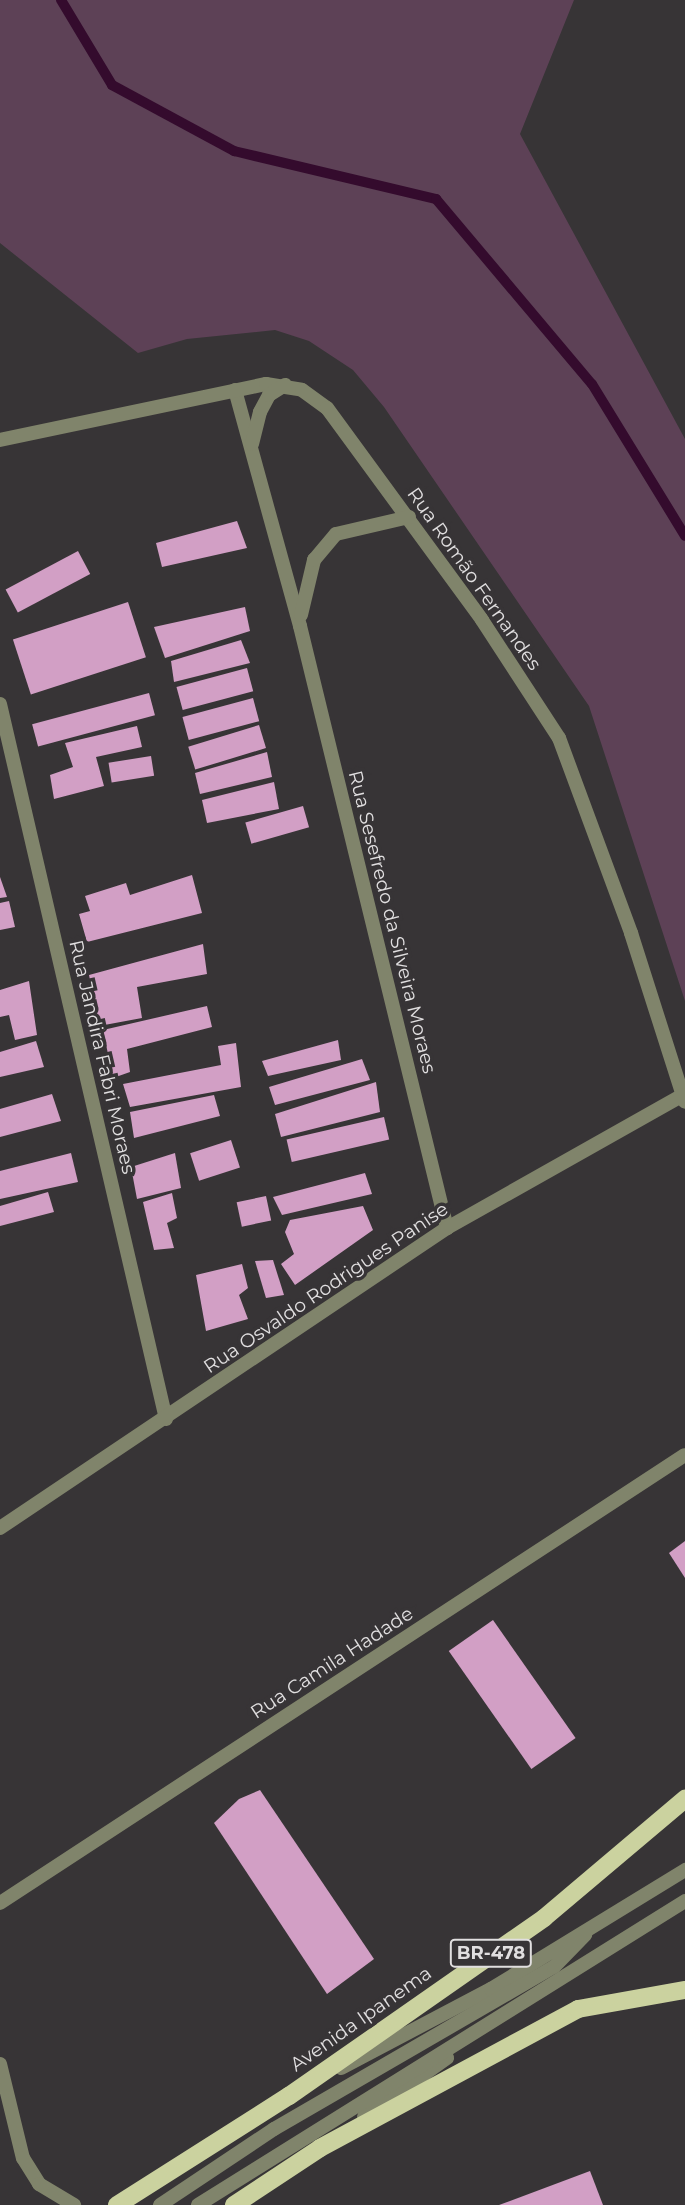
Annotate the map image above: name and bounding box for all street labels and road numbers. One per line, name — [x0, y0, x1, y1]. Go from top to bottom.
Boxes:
street label: Rua Romão Fernandes — [402, 483, 546, 675]
street label: Rua Sesefredo da Silveira Moraes — [343, 768, 441, 1076]
street label: Rua Jandira Fabri Moraes — [64, 938, 140, 1176]
street label: Rua Osvaldo Rodrigues Panise — [200, 1198, 452, 1378]
street label: Rua Camila Hadade — [247, 1602, 417, 1724]
road number: BR-478 — [449, 1938, 533, 1968]
street label: Avenida Ipanema — [286, 1962, 436, 2076]

